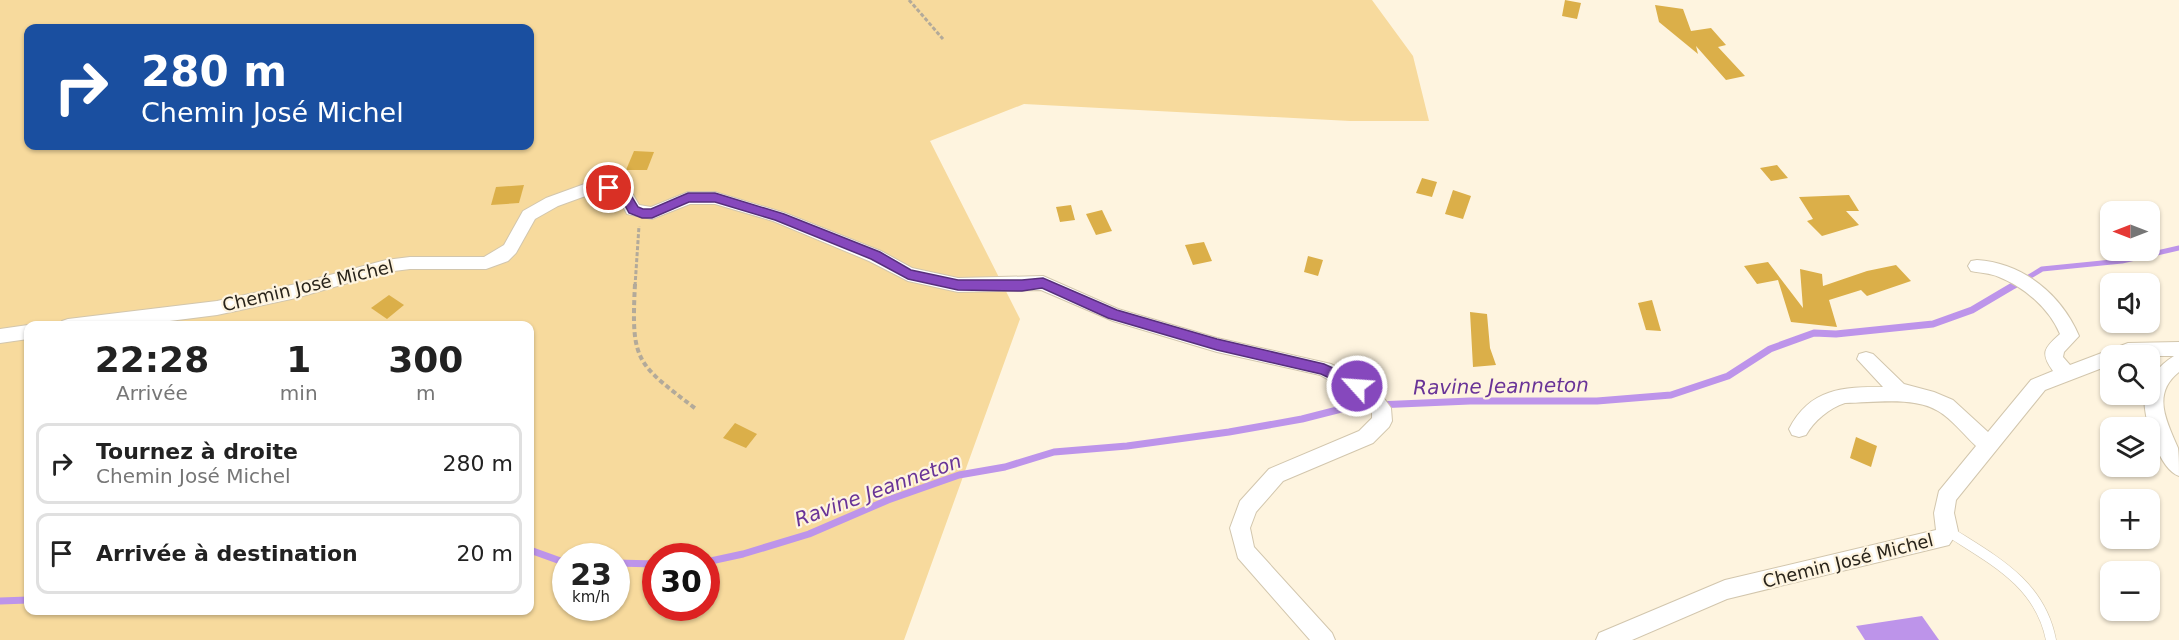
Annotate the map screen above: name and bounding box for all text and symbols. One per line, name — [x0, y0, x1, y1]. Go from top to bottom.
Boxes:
text: 280 m — [141, 47, 287, 96]
icon: right — [42, 48, 120, 126]
text: Chemin José Michel — [141, 97, 404, 128]
pin — [583, 162, 634, 213]
icon: arrive — [592, 171, 625, 204]
north arrow — [2100, 201, 2160, 261]
map controls — [2100, 201, 2160, 621]
street label: Chemin José Michel — [220, 256, 396, 315]
button: sound — [2100, 273, 2160, 333]
text: 22:28 — [95, 339, 209, 380]
text: 1 — [286, 339, 311, 380]
text: 300 — [388, 339, 463, 380]
button: search — [2100, 345, 2160, 405]
position arrow — [1325, 354, 1389, 418]
water label: Ravine Jeanneton — [1413, 372, 1589, 400]
text: Arrivée — [116, 381, 188, 405]
text: min — [280, 381, 318, 405]
text: m — [416, 381, 436, 405]
button: layers — [2100, 417, 2160, 477]
text: Tournez à droite — [96, 439, 298, 464]
icon: right — [45, 447, 78, 480]
water label: Ravine Jeanneton — [791, 449, 965, 531]
text: 280 m — [443, 451, 513, 476]
text: Chemin José Michel — [96, 464, 291, 488]
button: + — [2100, 489, 2160, 549]
street label: Chemin José Michel — [1760, 529, 1935, 592]
icon: arrive — [45, 537, 78, 570]
text: Arrivée à destination — [96, 541, 358, 566]
text: 20 m — [457, 541, 513, 566]
speed limit sign: 30 — [642, 543, 720, 621]
text: 23 — [570, 557, 612, 592]
button: − — [2100, 561, 2160, 621]
text: km/h — [572, 588, 610, 606]

